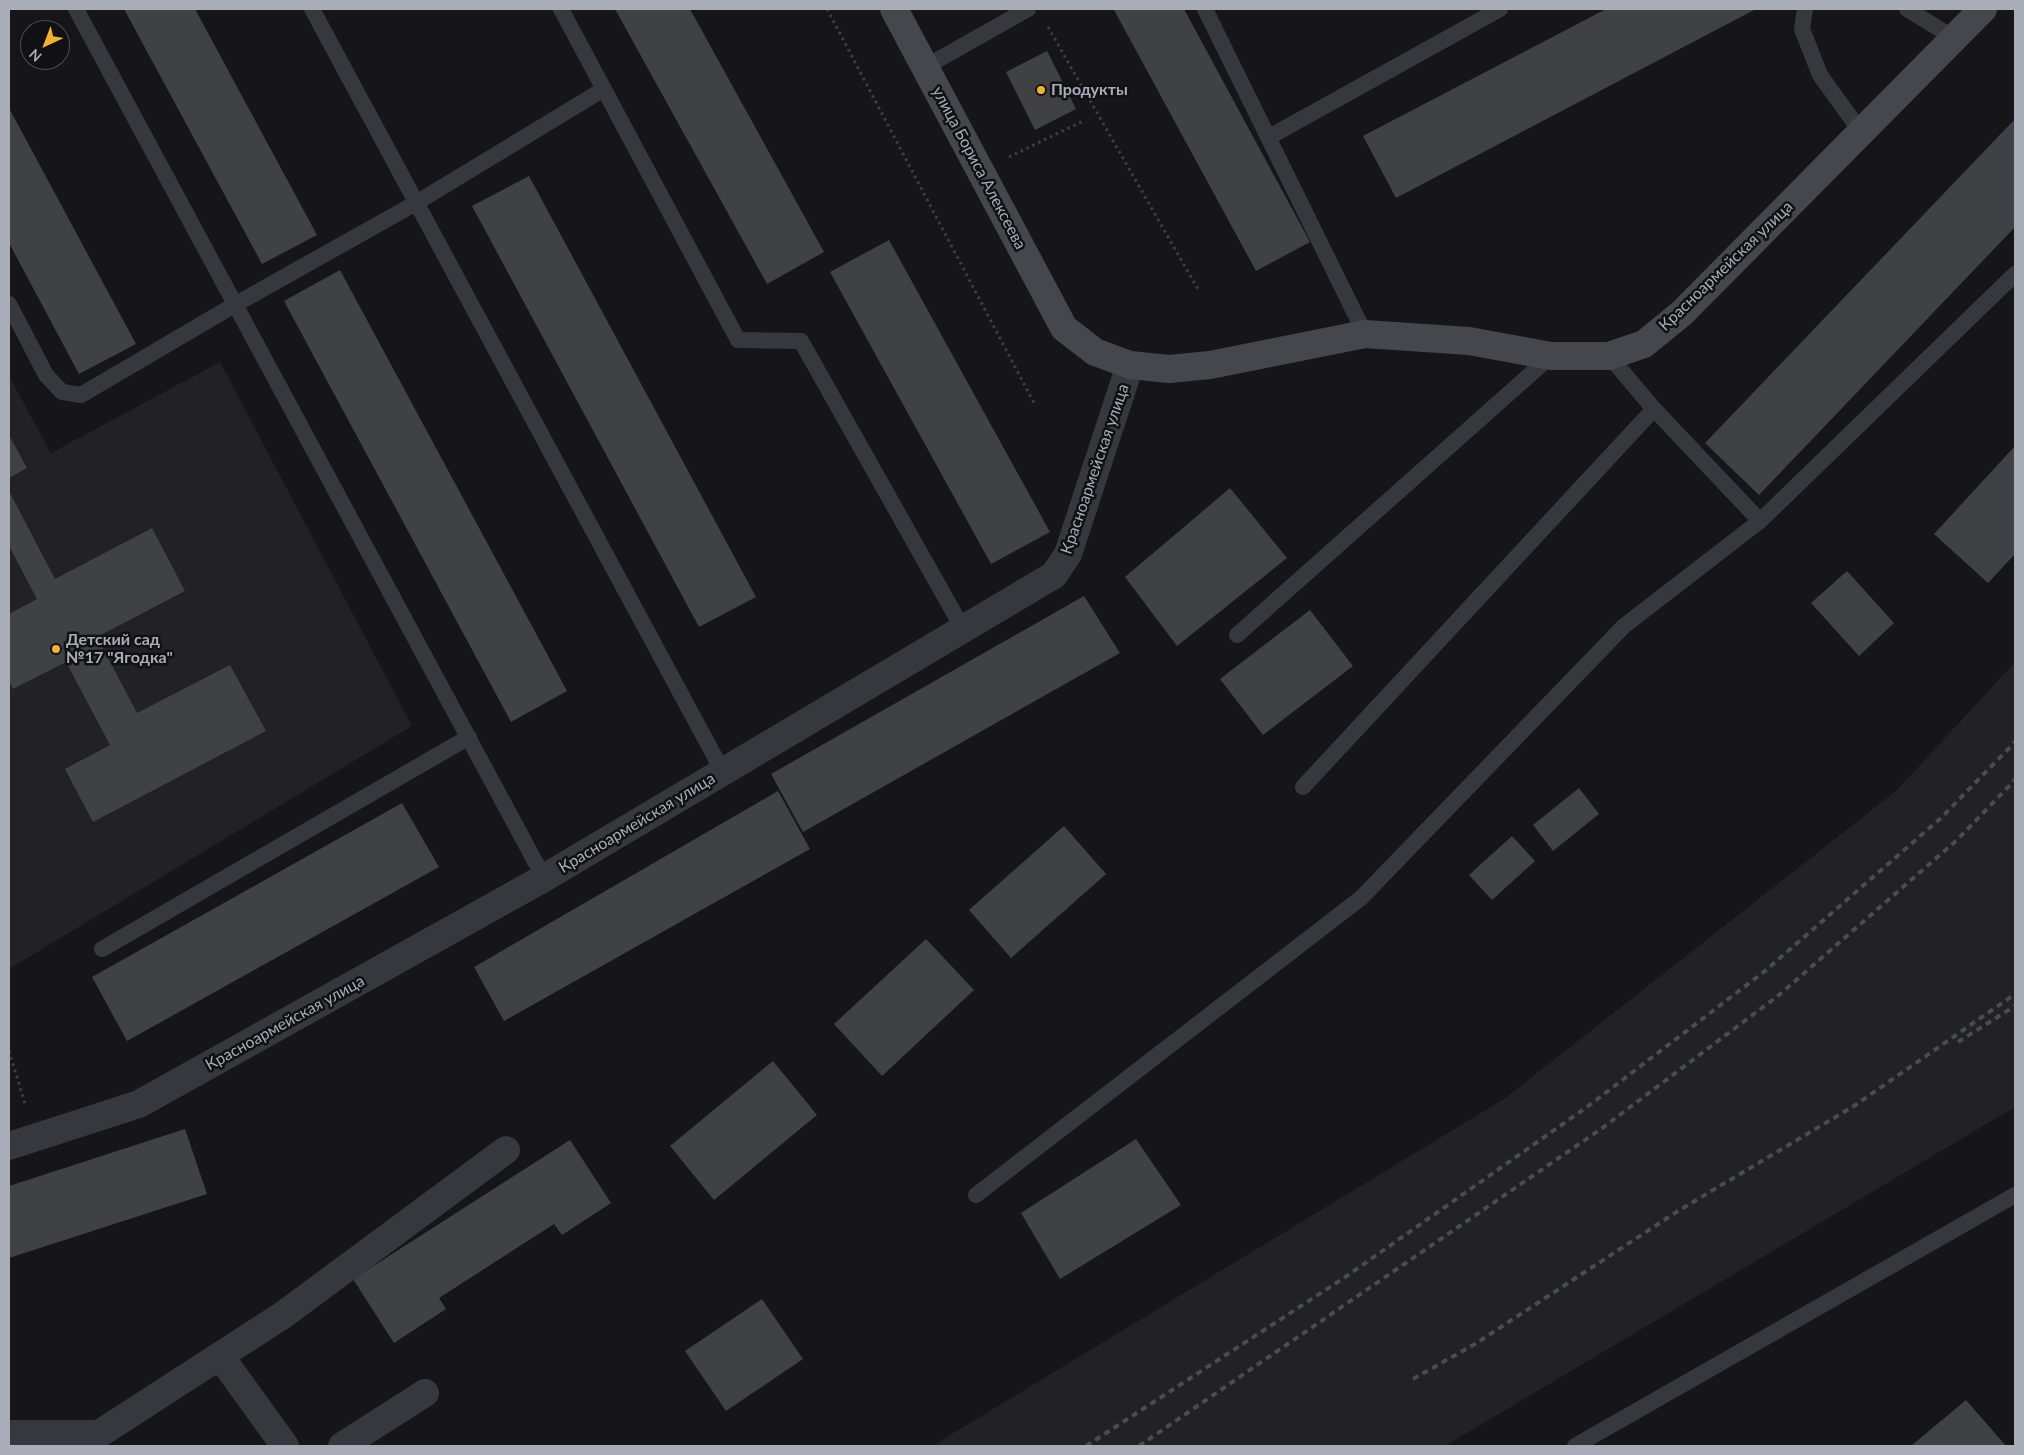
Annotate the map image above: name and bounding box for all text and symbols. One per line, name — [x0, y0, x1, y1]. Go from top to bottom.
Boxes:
north arrow — [20, 20, 70, 70]
text: N — [25, 46, 45, 66]
place label: Продукты — [1051, 80, 1128, 100]
street label: улица Бориса Алексеева — [928, 83, 1030, 253]
marker: Продукты — [1035, 84, 1047, 96]
street label: Красноармейская улица — [1655, 197, 1797, 335]
street label: Красноармейская улица — [1057, 381, 1133, 557]
place label: Детский сад №17 "Ягодка" — [66, 630, 173, 668]
marker: Детский сад №17 "Ягодка" — [50, 643, 62, 655]
street label: Красноармейская улица — [555, 769, 719, 877]
street label: Красноармейская улица — [202, 971, 368, 1075]

